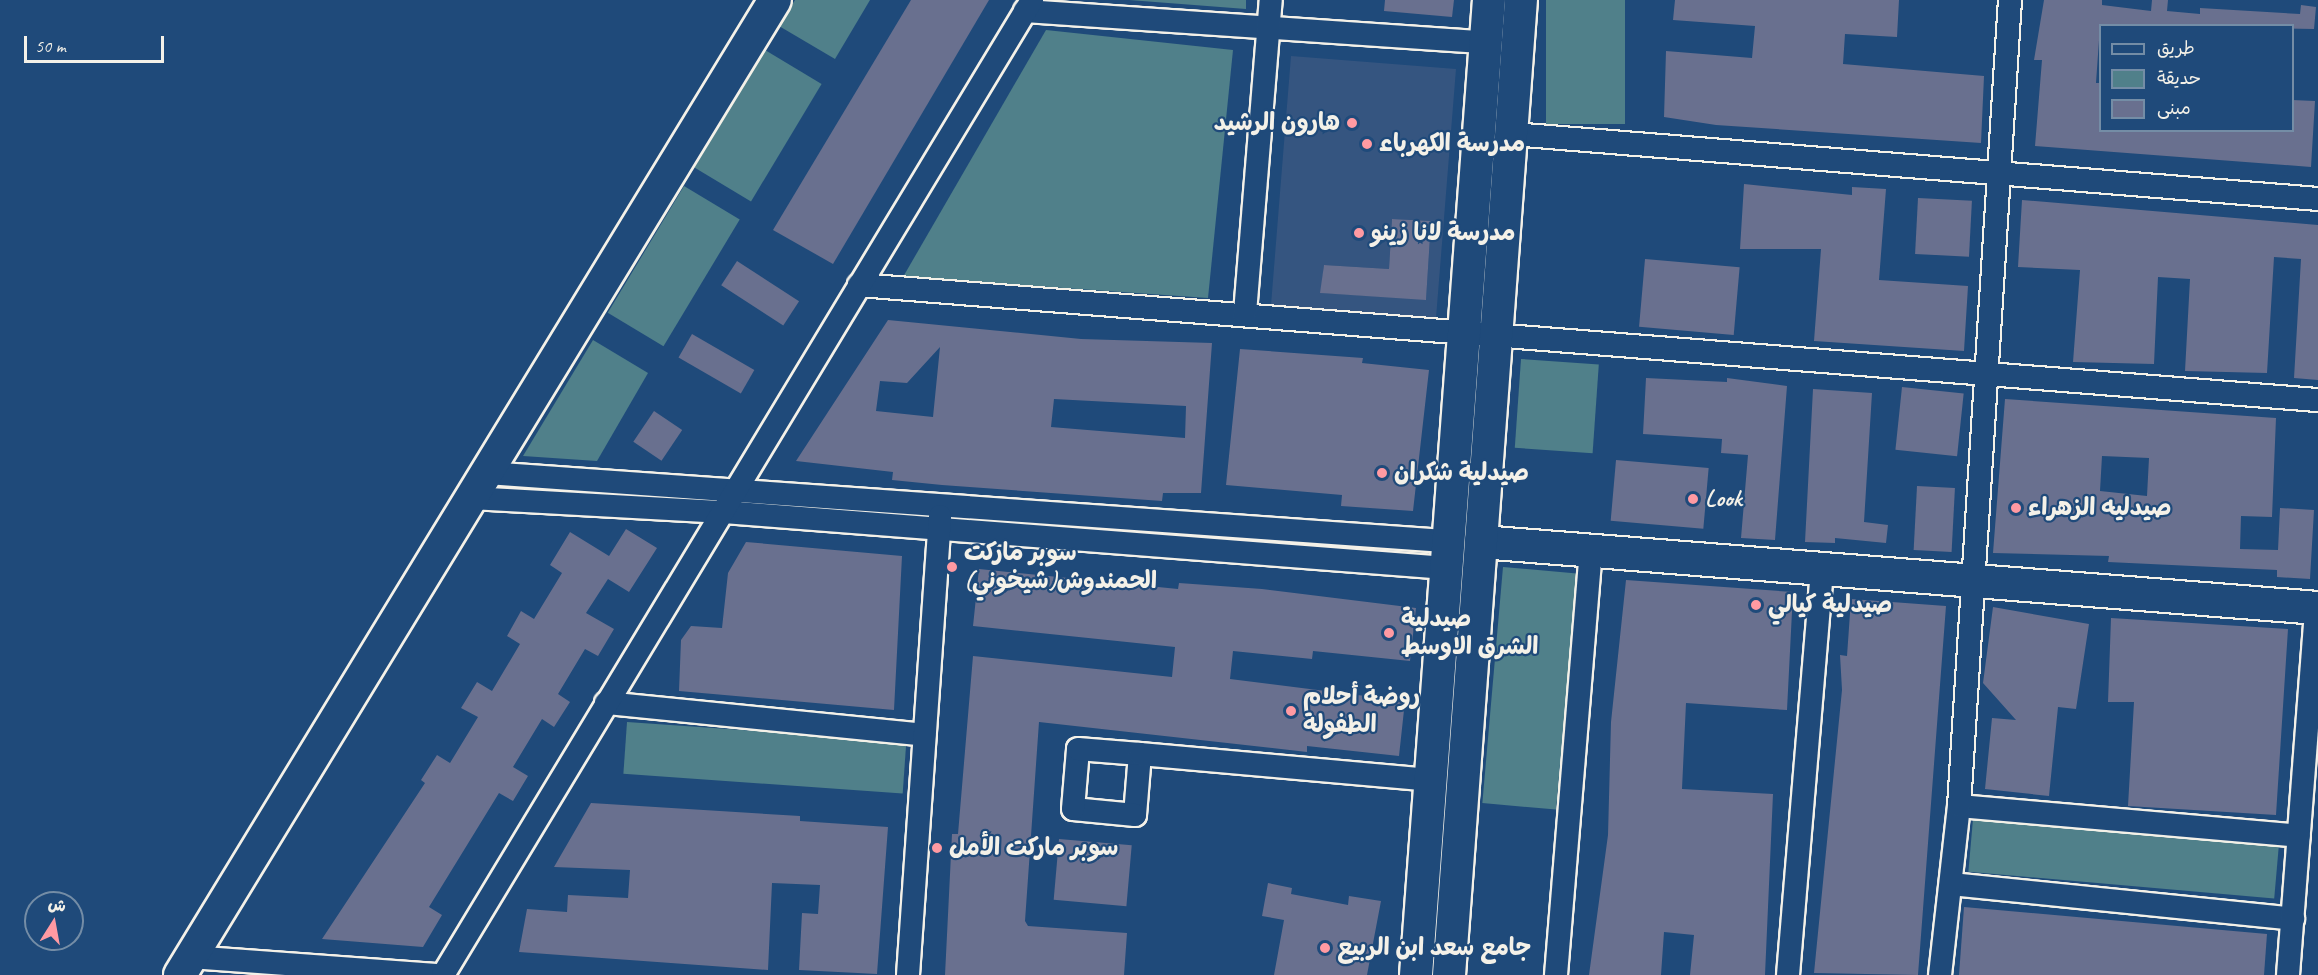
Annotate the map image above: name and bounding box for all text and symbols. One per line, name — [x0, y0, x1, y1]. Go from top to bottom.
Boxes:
scale bar — [27, 24, 166, 62]
legend — [2099, 24, 2294, 132]
text: 50 m — [35, 35, 66, 57]
text: طريق — [2157, 37, 2195, 59]
text: حديقة — [2157, 67, 2201, 89]
text: مبنى — [2157, 97, 2191, 119]
place label: هارون الرشيد — [1214, 109, 1340, 137]
marker: هارون الرشيد — [1345, 116, 1359, 130]
place label: مدرسة الكهرباء — [1379, 130, 1525, 158]
marker: مدرسة الكهرباء — [1360, 137, 1374, 151]
place label: مدرسة لانا زينو — [1371, 219, 1516, 247]
marker: مدرسة لانا زينو — [1352, 226, 1366, 240]
place label: صيدلية شكران — [1394, 459, 1529, 487]
marker: صيدلية شكران — [1375, 466, 1389, 480]
place label: Look — [1705, 485, 1742, 513]
marker: Look — [1686, 492, 1700, 506]
place label: صيدليه الزهراء — [2028, 494, 2171, 522]
marker: صيدليه الزهراء — [2009, 501, 2023, 515]
place label: سوبر ماركت الحمندوش(شيخوني) — [964, 539, 1157, 595]
marker: سوبر ماركت الحمندوش(شيخوني) — [945, 560, 959, 574]
place label: صيدلية كيالي — [1768, 591, 1892, 619]
marker: صيدلية كيالي — [1749, 598, 1763, 612]
place label: صيدلية الشرق الاوسط — [1401, 605, 1538, 661]
marker: صيدلية الشرق الاوسط — [1382, 626, 1396, 640]
place label: روضة أحلام الطفولة — [1303, 683, 1420, 739]
marker: روضة أحلام الطفولة — [1284, 704, 1298, 718]
place label: سوبر ماركت الأمل — [949, 834, 1118, 862]
marker: سوبر ماركت الأمل — [930, 841, 944, 855]
north arrow — [24, 891, 84, 951]
text: ش — [46, 894, 68, 917]
place label: جامع سعد ابن الربيع — [1337, 934, 1531, 962]
marker: جامع سعد ابن الربيع — [1318, 941, 1332, 955]

